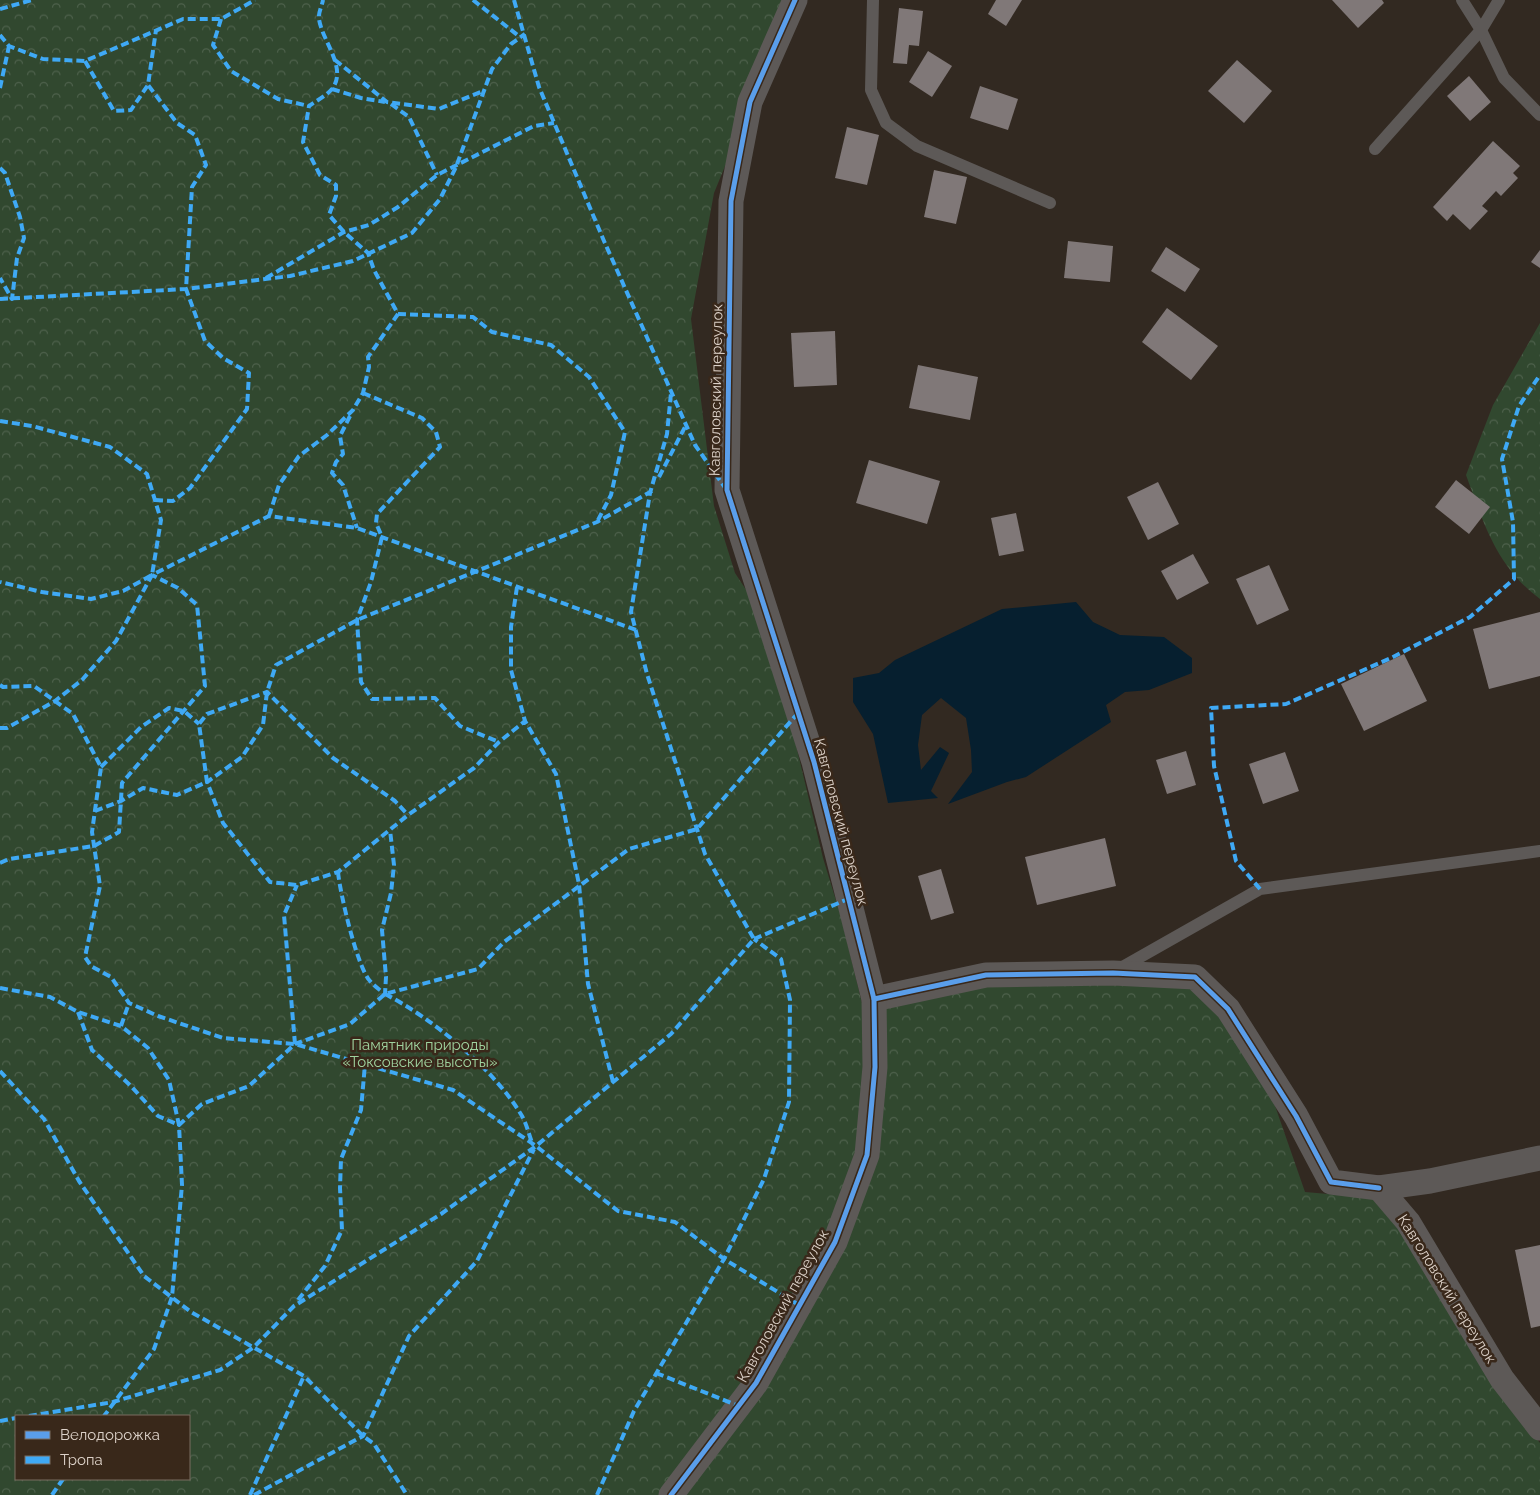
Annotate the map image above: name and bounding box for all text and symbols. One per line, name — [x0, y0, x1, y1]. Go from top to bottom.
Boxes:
street label: Кавголовский переулок — [705, 303, 727, 476]
street label: Кавголовский переулок — [810, 736, 872, 908]
park label: Памятник природы «Токсовские высоты» — [342, 1036, 498, 1071]
street label: Кавголовский переулок — [1394, 1211, 1500, 1367]
street label: Кавголовский переулок — [733, 1226, 833, 1386]
legend — [15, 1415, 190, 1480]
text: Велодорожка — [60, 1426, 160, 1444]
text: Тропа — [60, 1451, 103, 1469]

